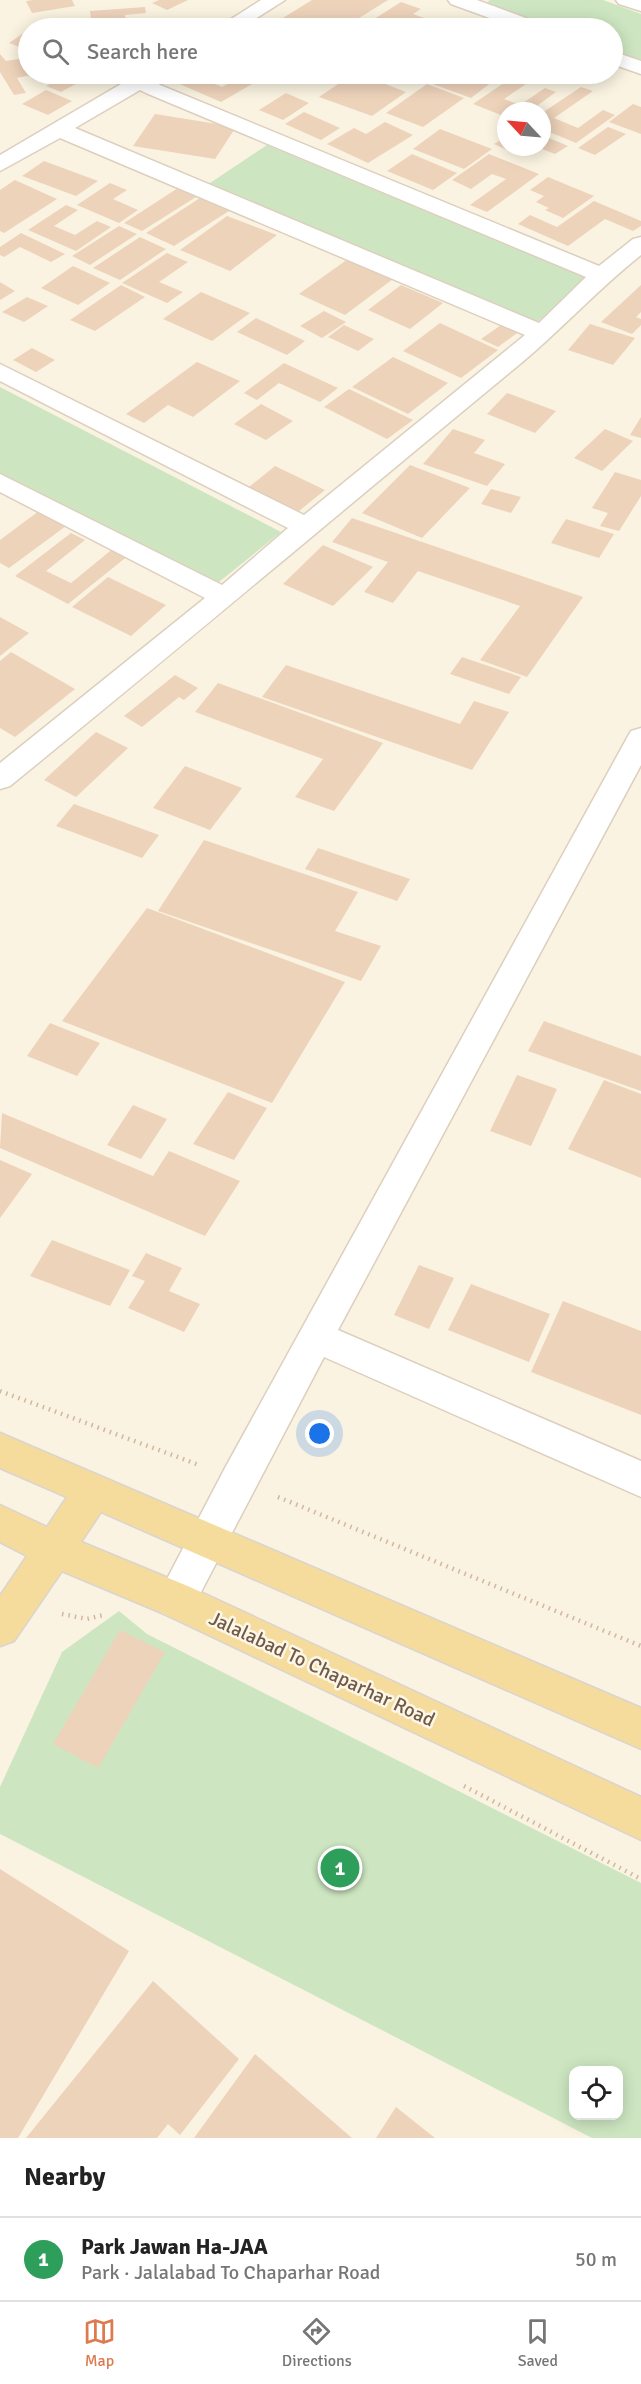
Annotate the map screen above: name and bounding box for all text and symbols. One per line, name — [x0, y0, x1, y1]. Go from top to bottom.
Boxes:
search box — [18, 18, 623, 84]
icon: search — [39, 35, 72, 68]
text: Search here — [87, 38, 198, 65]
north arrow — [497, 102, 551, 156]
your location — [305, 1419, 334, 1448]
street label: Jalalabad To Chaparhar Road — [205, 1606, 439, 1732]
pin: 1 — [320, 1846, 360, 1890]
map controls — [569, 2066, 623, 2120]
button: locate — [569, 2066, 623, 2120]
text: Nearby — [24, 2161, 105, 2193]
text: Park Jawan Ha-JAA — [81, 2233, 268, 2260]
text: 1 — [38, 2247, 49, 2272]
text: 50 m — [575, 2247, 617, 2272]
text: Park · Jalalabad To Chaparhar Road — [81, 2260, 380, 2285]
tab: Map — [83, 2315, 116, 2371]
tab: Directions — [282, 2315, 352, 2371]
tab: Saved — [518, 2315, 558, 2371]

